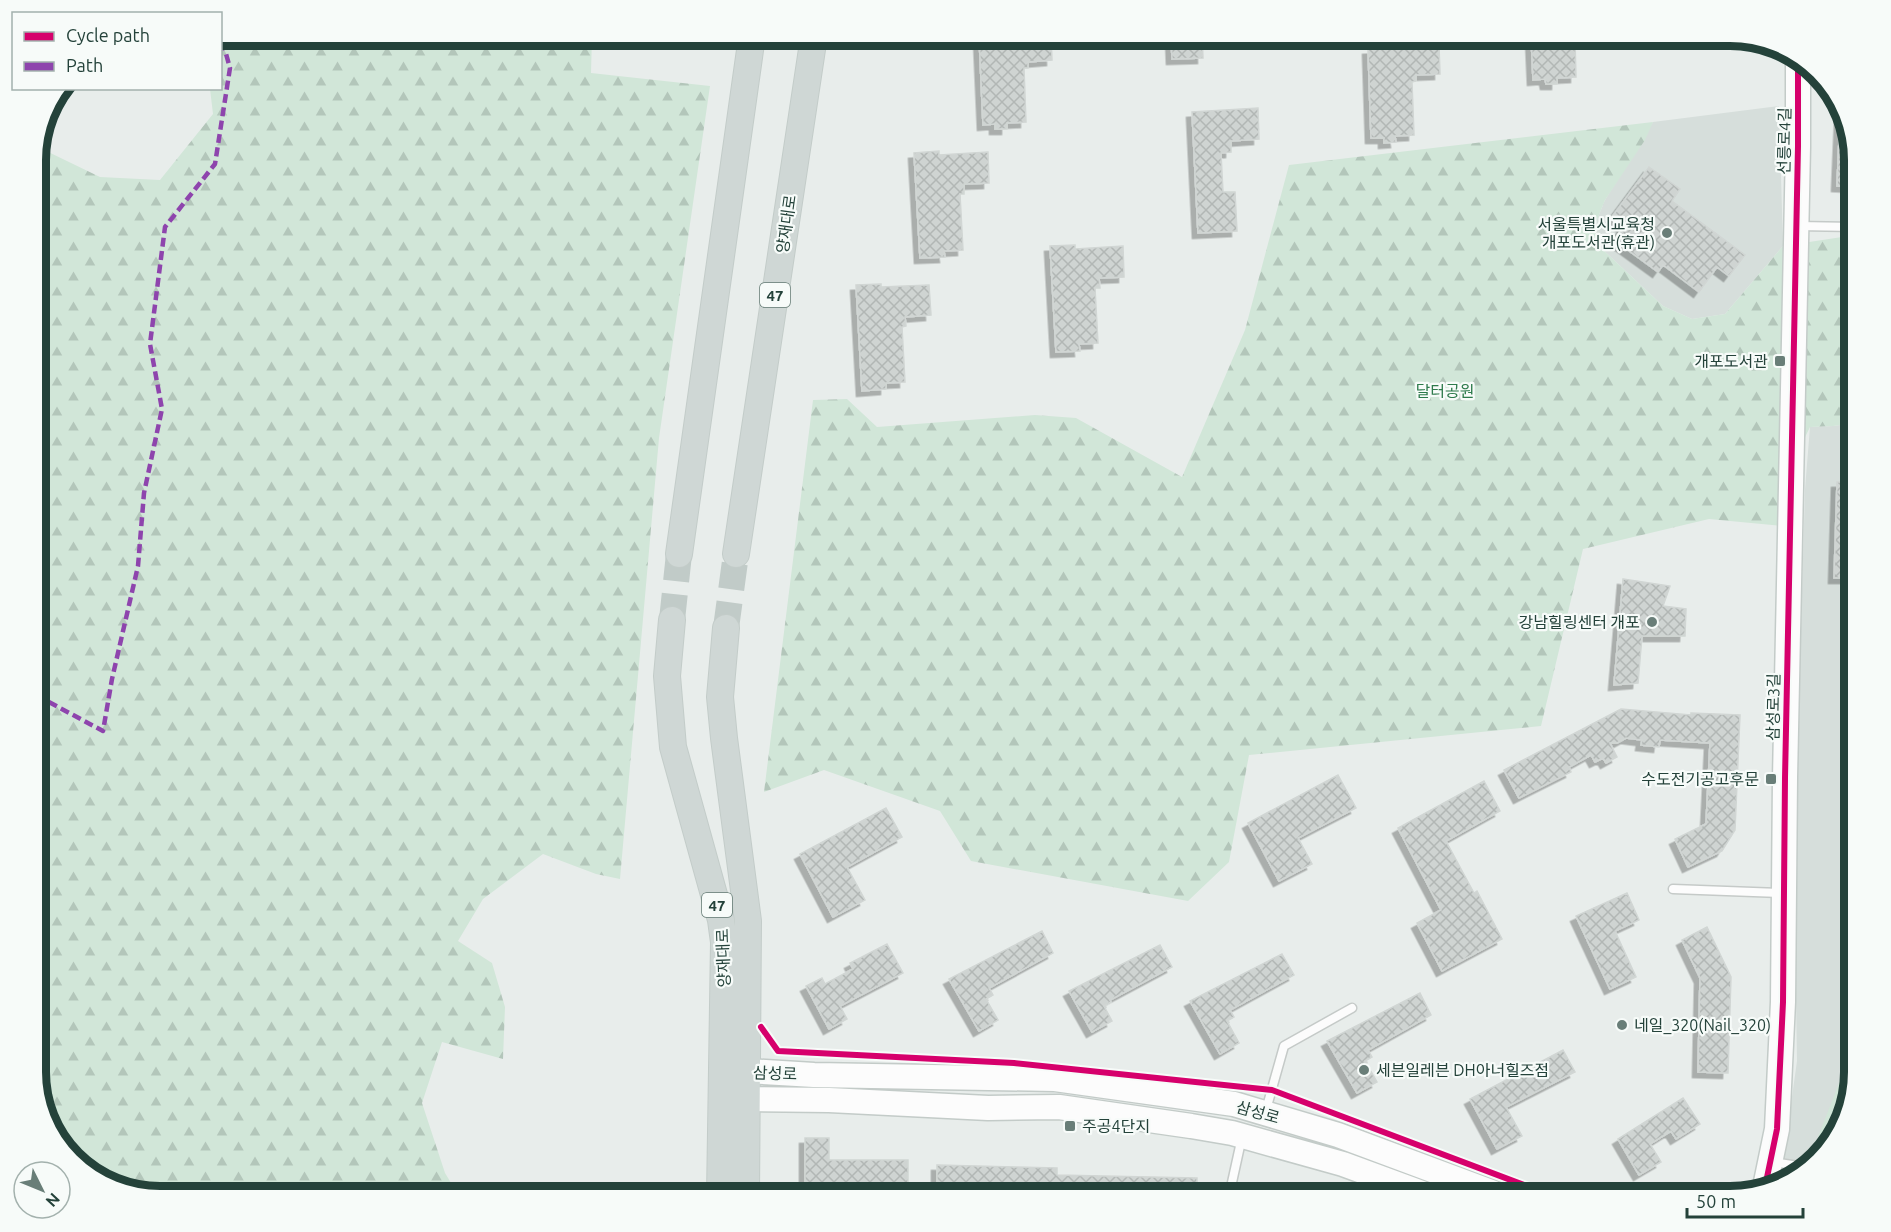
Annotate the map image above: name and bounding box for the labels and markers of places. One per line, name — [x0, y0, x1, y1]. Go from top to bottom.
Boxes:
place label: 서울특별시교육청 개포도서관(휴관) — [1537, 215, 1655, 252]
marker: 서울특별시교육청 개포도서관(휴관) — [1660, 226, 1674, 240]
place label: 개포도서관 — [1694, 352, 1768, 370]
marker: 개포도서관 — [1773, 354, 1787, 368]
place label: 강남힐링센터 개포 — [1519, 613, 1640, 631]
marker: 강남힐링센터 개포 — [1645, 615, 1659, 629]
place label: 수도전기공고후문 — [1641, 770, 1759, 788]
marker: 수도전기공고후문 — [1764, 772, 1778, 786]
place label: 네일_320(Nail_320) — [1634, 1016, 1771, 1035]
marker: 네일_320(Nail_320) — [1615, 1018, 1629, 1032]
place label: 세븐일레븐 DH아너힐즈점 — [1376, 1061, 1549, 1079]
marker: 세븐일레븐 DH아너힐즈점 — [1357, 1063, 1371, 1077]
place label: 주공4단지 — [1082, 1117, 1150, 1135]
marker: 주공4단지 — [1063, 1119, 1077, 1133]

